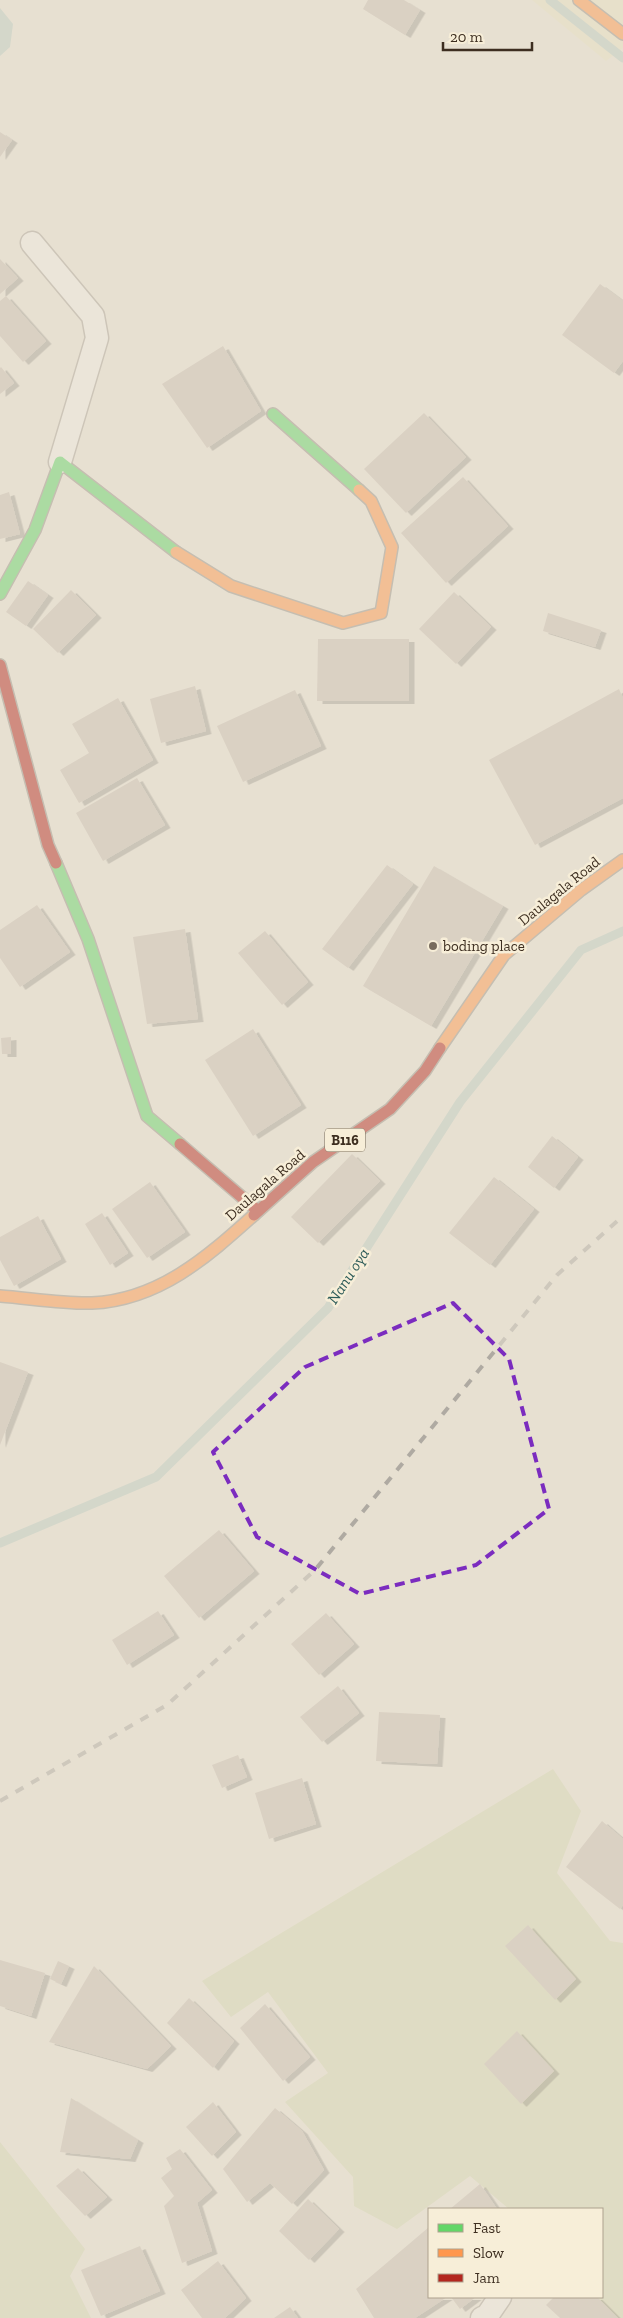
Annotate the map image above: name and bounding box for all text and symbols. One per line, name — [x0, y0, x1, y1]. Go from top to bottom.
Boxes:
scale bar — [443, 20, 532, 52]
text: 20 m — [450, 28, 483, 46]
street label: Daulagala Road — [515, 852, 604, 929]
place label: boding place — [442, 937, 525, 955]
marker: boding place — [427, 940, 439, 952]
road number: B116 — [325, 1128, 365, 1152]
street label: Daulagala Road — [221, 1145, 309, 1225]
water label: Nanu oya — [323, 1245, 373, 1307]
legend — [428, 2208, 603, 2298]
text: Fast — [473, 2219, 501, 2237]
text: Slow — [473, 2244, 505, 2262]
text: Jam — [473, 2269, 500, 2287]

